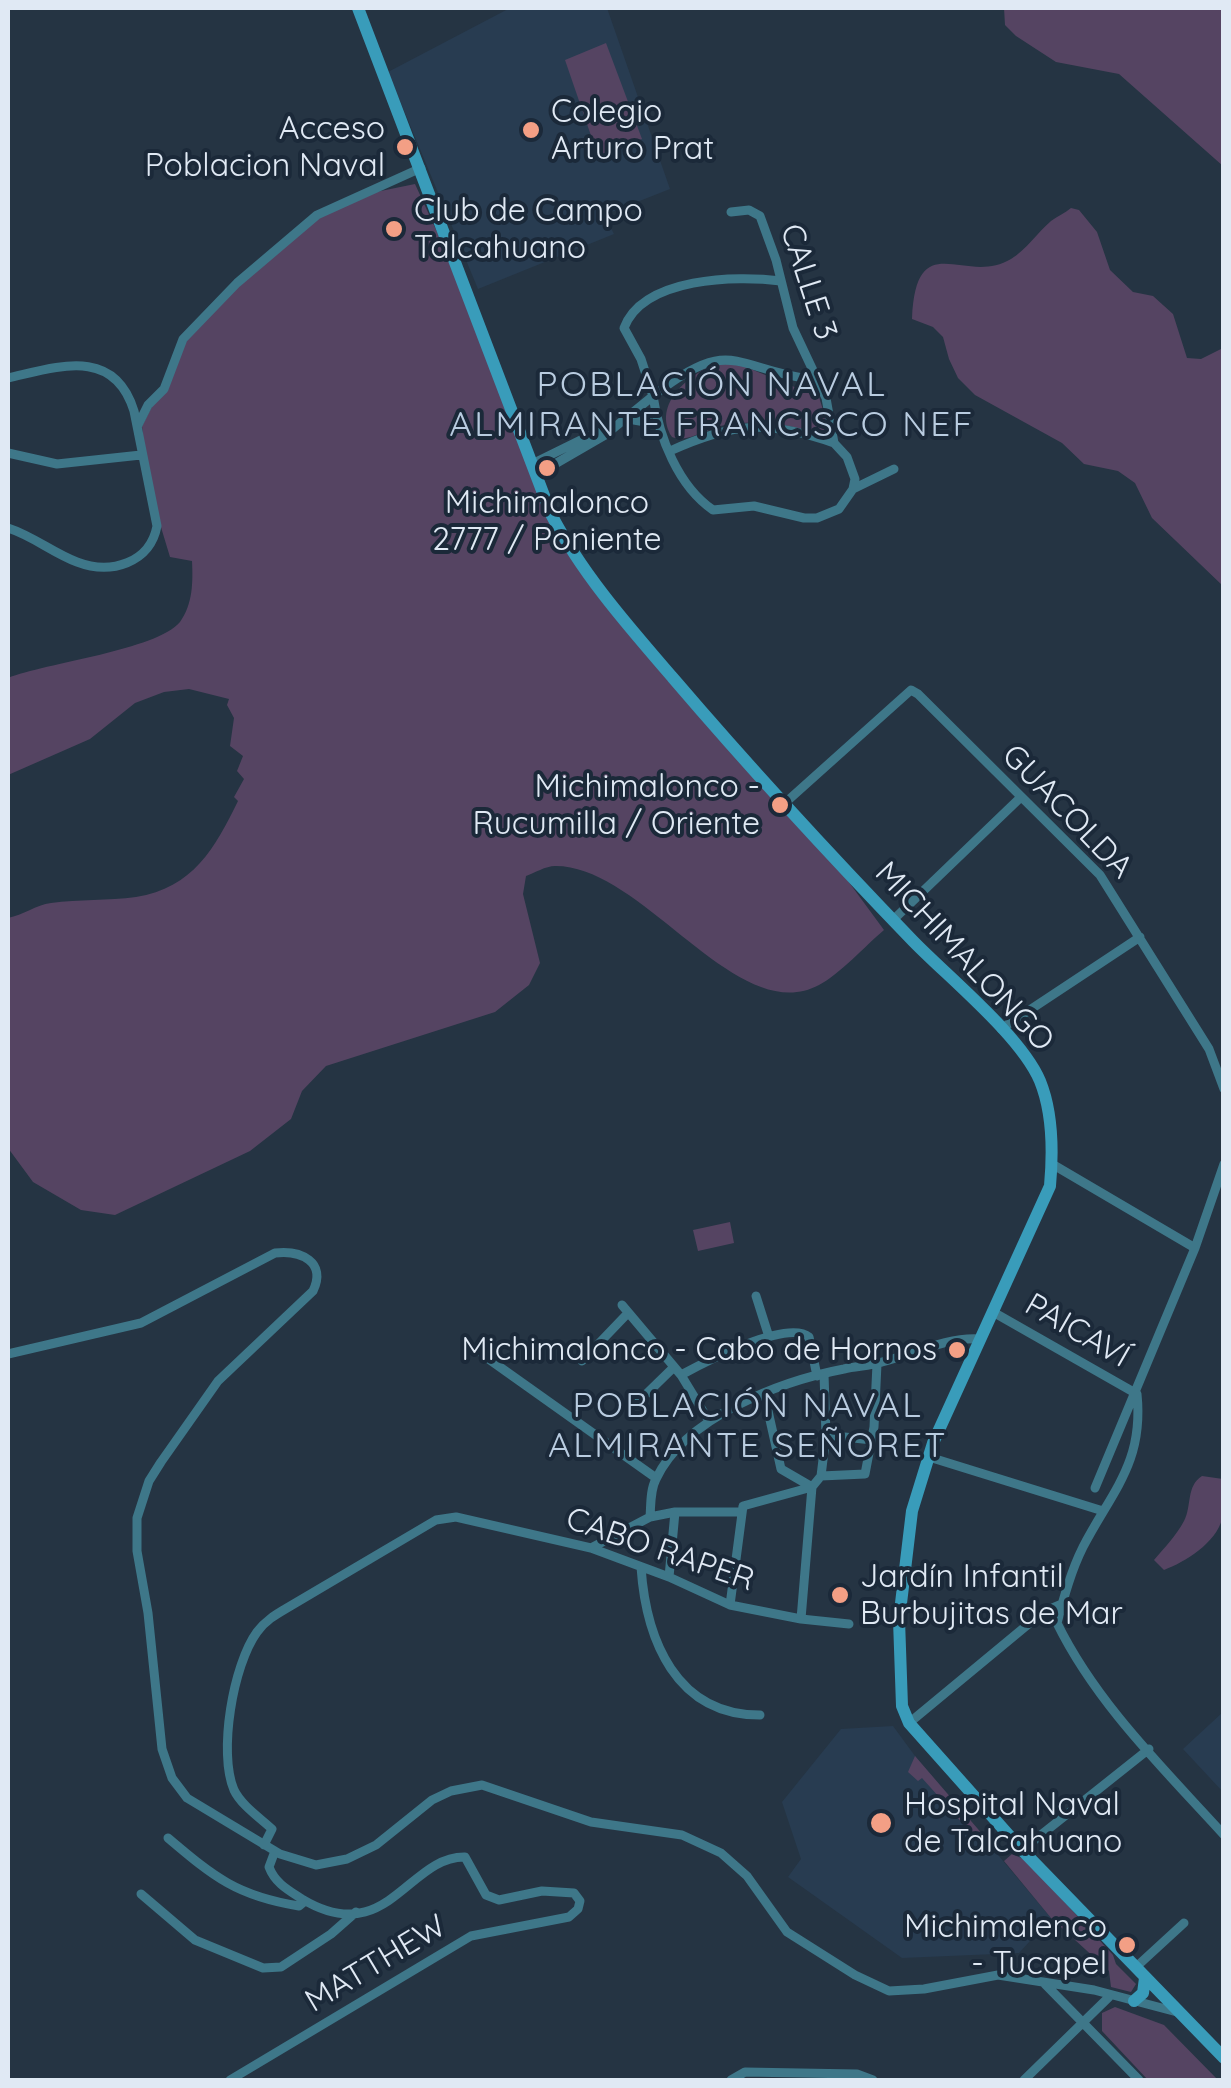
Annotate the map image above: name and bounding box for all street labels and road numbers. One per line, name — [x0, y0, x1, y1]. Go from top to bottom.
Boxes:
street label: CALLE 3 — [771, 219, 845, 345]
street label: GUACOLDA — [994, 737, 1140, 887]
street label: MICHIMALONGO — [866, 854, 1062, 1060]
street label: PAICAVÍ — [1018, 1286, 1136, 1376]
street label: CABO RAPER — [561, 1500, 759, 1600]
street label: MATTHEW — [299, 1907, 453, 2021]

